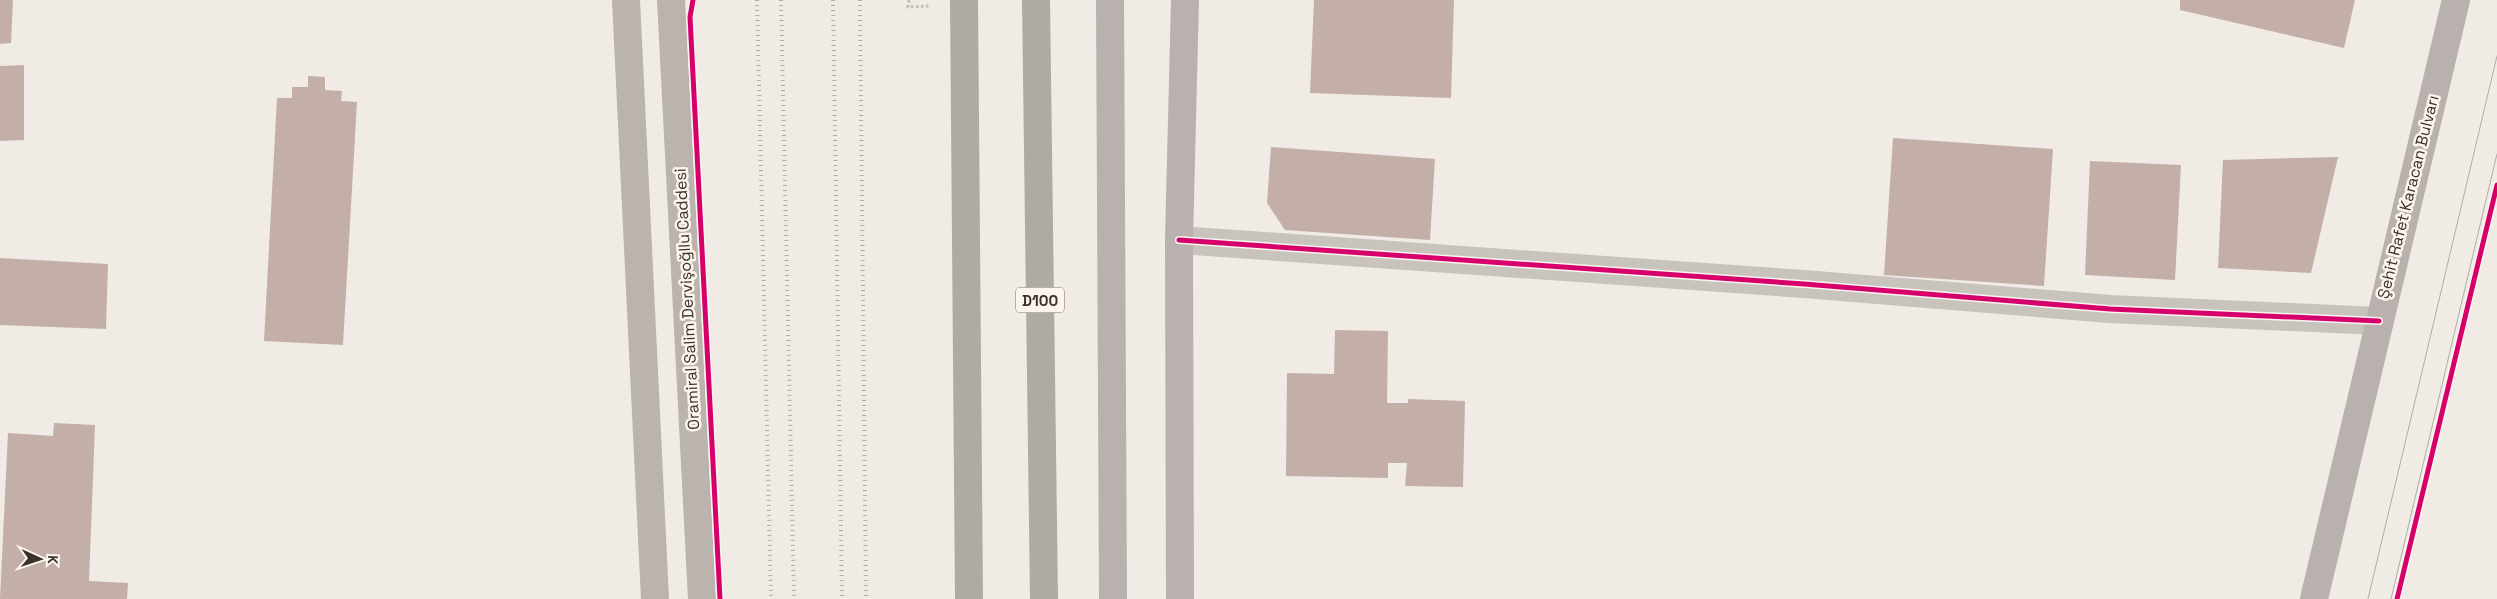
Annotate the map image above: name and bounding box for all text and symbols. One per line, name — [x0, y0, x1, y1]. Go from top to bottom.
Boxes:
street label: Şehit Rafet Karacan Bulvarı — [2373, 93, 2443, 301]
street label: Oramiral Salim Dervişoğllu Caddesi — [670, 168, 704, 430]
road number: D100 — [1016, 288, 1064, 312]
north arrow — [15, 534, 65, 584]
text: K — [44, 555, 62, 565]

